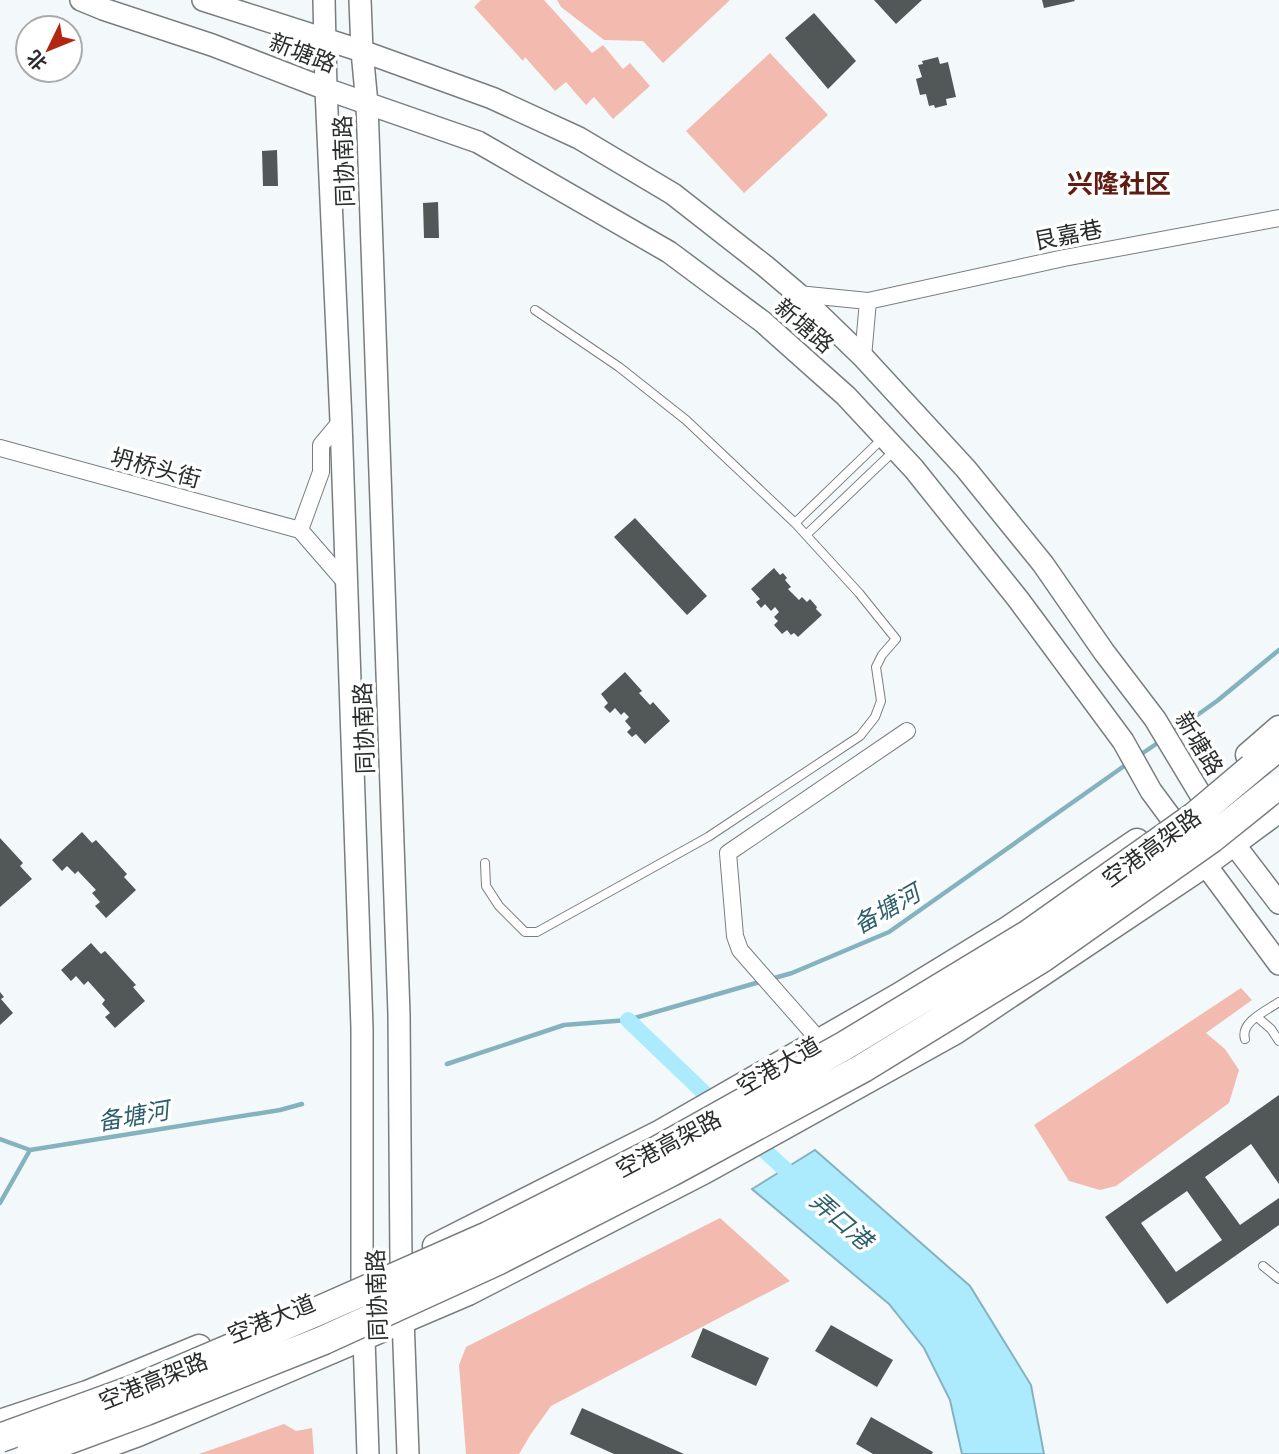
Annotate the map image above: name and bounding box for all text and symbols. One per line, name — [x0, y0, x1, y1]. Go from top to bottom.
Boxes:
north arrow — [14, 14, 84, 84]
street label: 新塘路 — [266, 27, 340, 77]
text: 北 — [21, 46, 51, 76]
street label: 同协南路 — [327, 115, 359, 207]
district label: 兴隆社区 — [1067, 167, 1171, 198]
street label: 艮嘉巷 — [1031, 214, 1105, 254]
street label: 新塘路 — [770, 292, 840, 358]
street label: 坍桥头街 — [108, 442, 204, 492]
street label: 同协南路 — [347, 682, 379, 774]
street label: 新塘路 — [1170, 706, 1230, 780]
street label: 空港高架路 — [1096, 802, 1206, 892]
water label: 备塘河 — [848, 875, 928, 939]
street label: 空港大道 — [731, 1030, 825, 1100]
water label: 备塘河 — [95, 1094, 175, 1136]
street label: 空港高架路 — [611, 1104, 725, 1182]
water label: 弄口港 — [805, 1185, 881, 1257]
street label: 同协南路 — [360, 1249, 392, 1341]
street label: 空港大道 — [223, 1288, 319, 1348]
street label: 空港高架路 — [94, 1345, 212, 1415]

